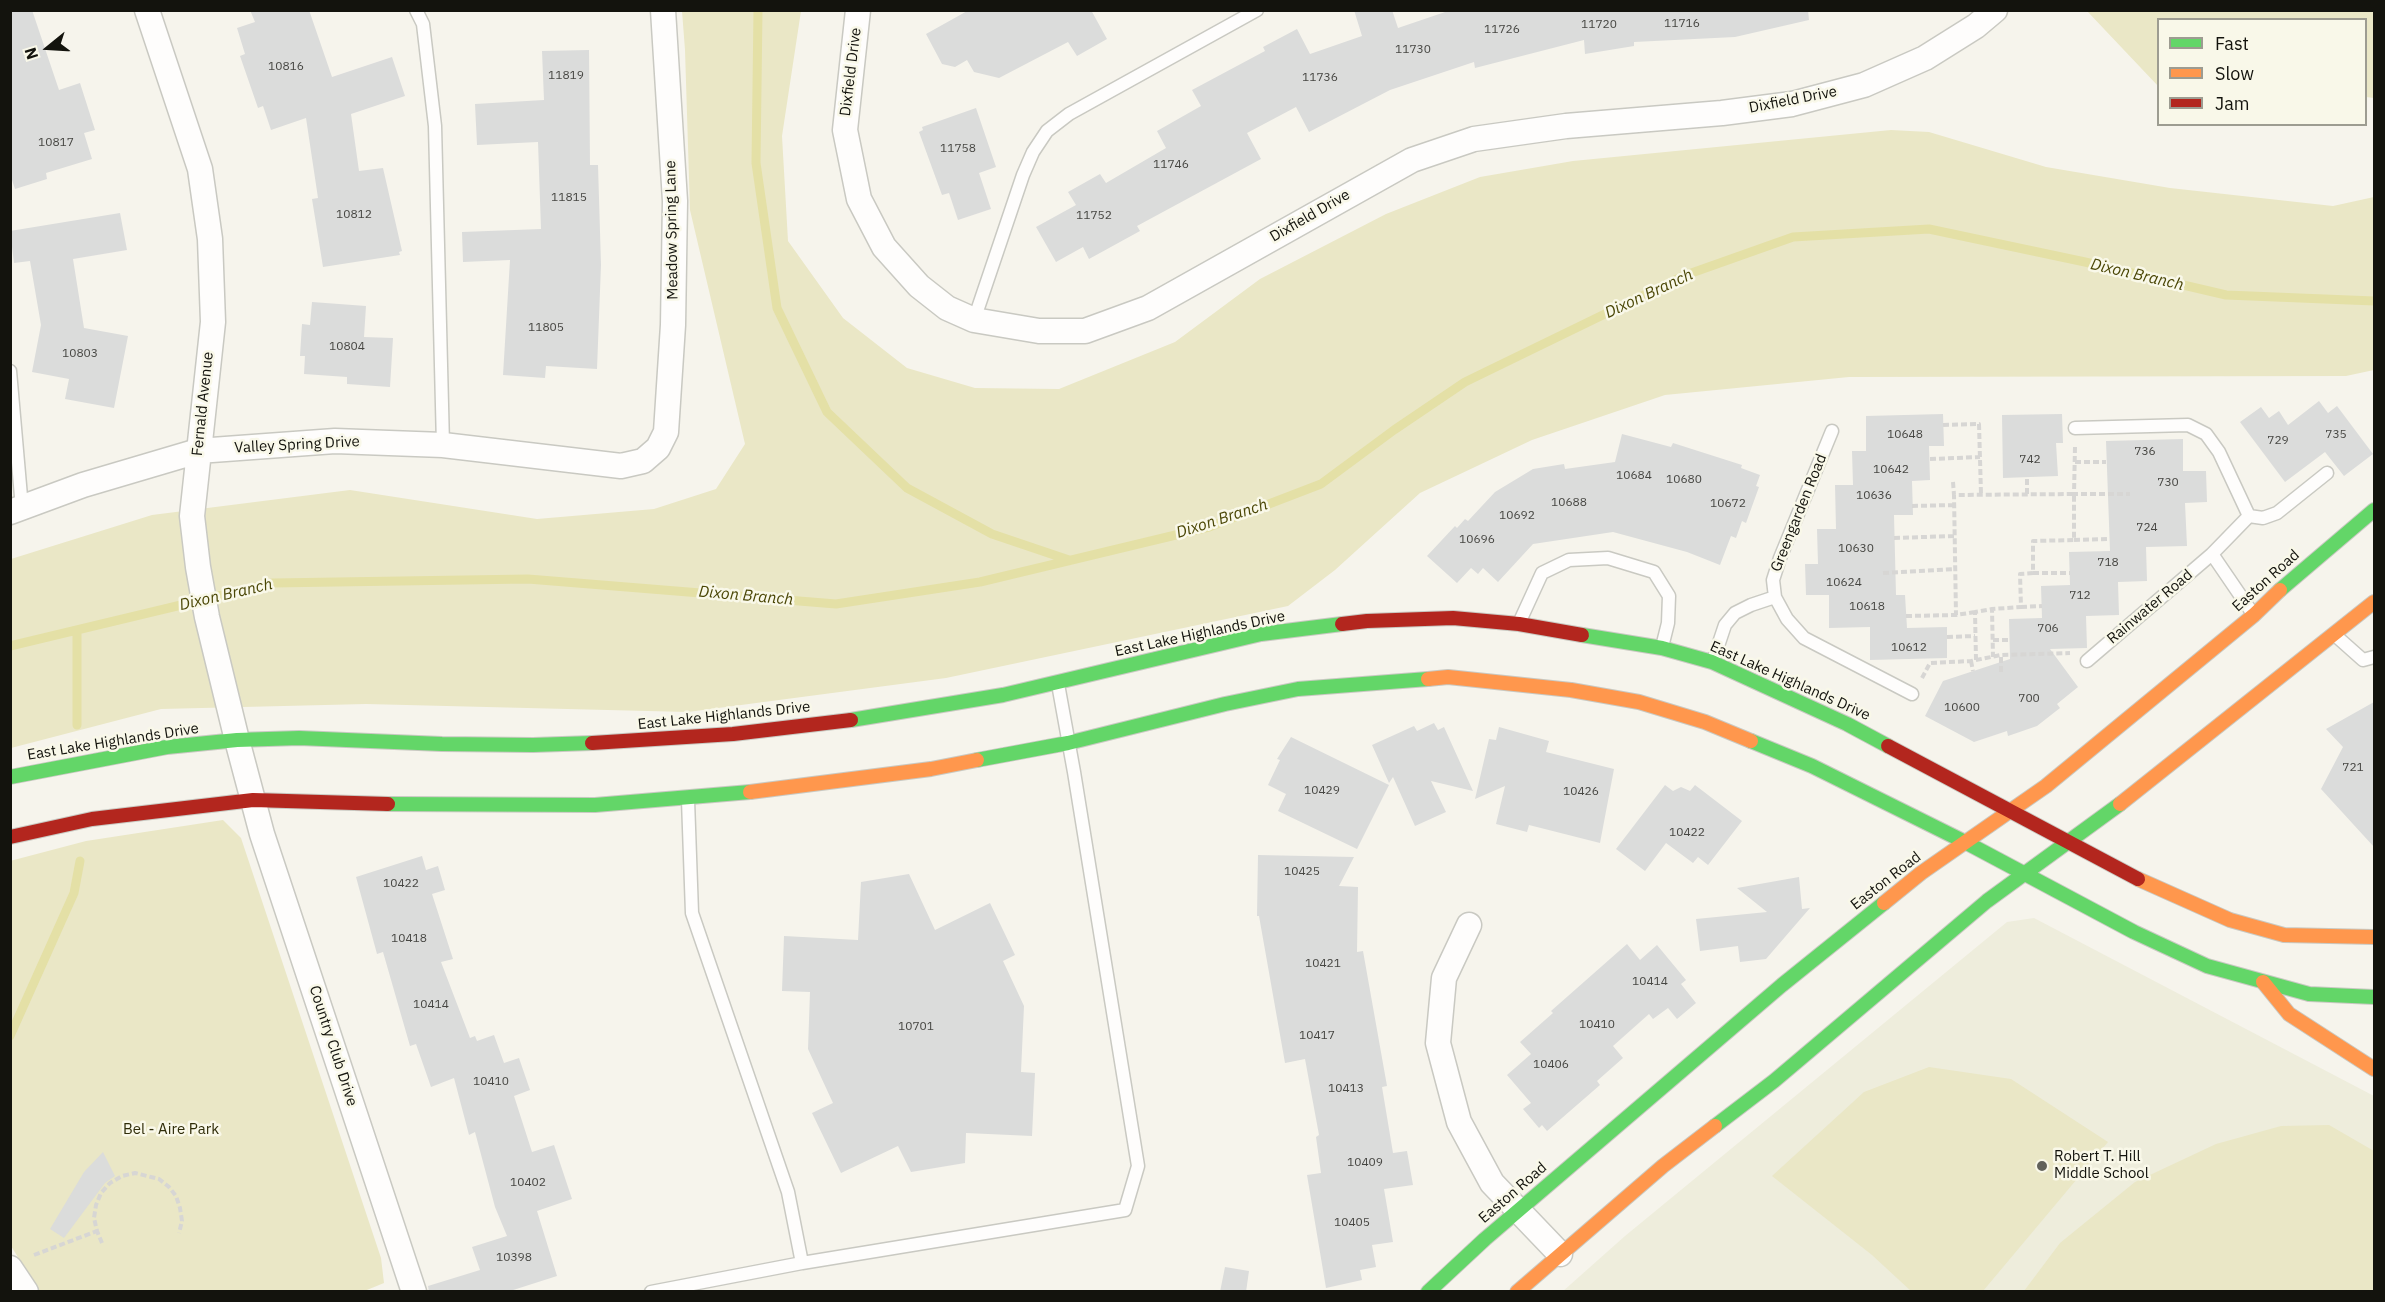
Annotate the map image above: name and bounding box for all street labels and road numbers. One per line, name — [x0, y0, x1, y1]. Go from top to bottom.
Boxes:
street label: Dixfield Drive — [837, 27, 865, 117]
street label: Dixfield Drive — [1747, 83, 1839, 117]
street label: Meadow Spring Lane — [662, 160, 682, 300]
street label: Dixfield Drive — [1267, 186, 1353, 246]
street label: Fernald Avenue — [189, 351, 217, 457]
street label: Valley Spring Drive — [234, 433, 360, 457]
street label: Greengarden Road — [1767, 451, 1831, 575]
street label: Easton Road — [2229, 546, 2303, 616]
street label: Rainwater Road — [2104, 566, 2196, 648]
street label: East Lake Highlands Drive — [1113, 607, 1287, 661]
street label: East Lake Highlands Drive — [1707, 638, 1873, 724]
street label: East Lake Highlands Drive — [637, 698, 811, 734]
street label: East Lake Highlands Drive — [26, 720, 200, 764]
street label: Easton Road — [1847, 848, 1925, 914]
street label: Country Club Drive — [305, 983, 361, 1109]
street label: Easton Road — [1475, 1159, 1551, 1227]

